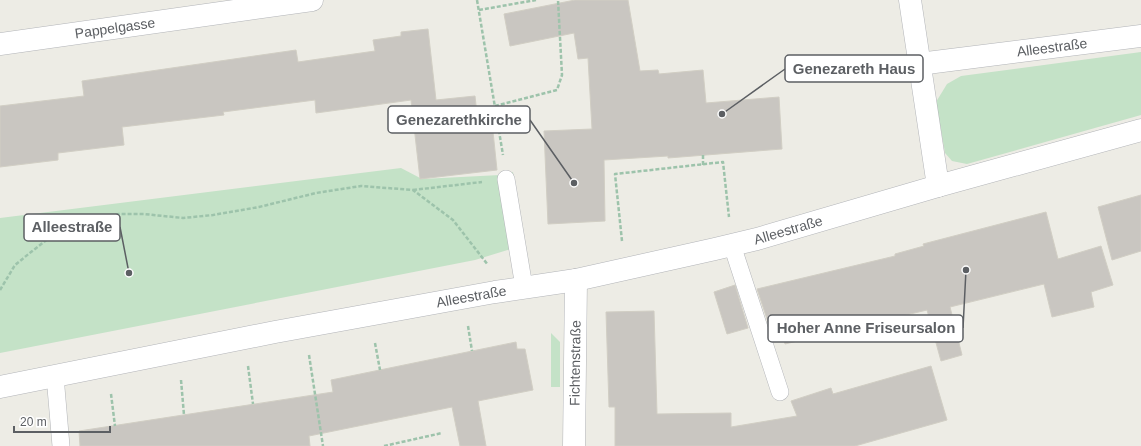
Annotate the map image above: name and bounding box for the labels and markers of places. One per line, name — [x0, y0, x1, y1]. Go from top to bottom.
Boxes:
callout: Genezareth Haus — [785, 55, 923, 82]
callout: Genezarethkirche — [388, 106, 530, 133]
callout: Alleestraße — [24, 214, 120, 241]
callout: Hoher Anne Friseursalon — [768, 315, 963, 342]

